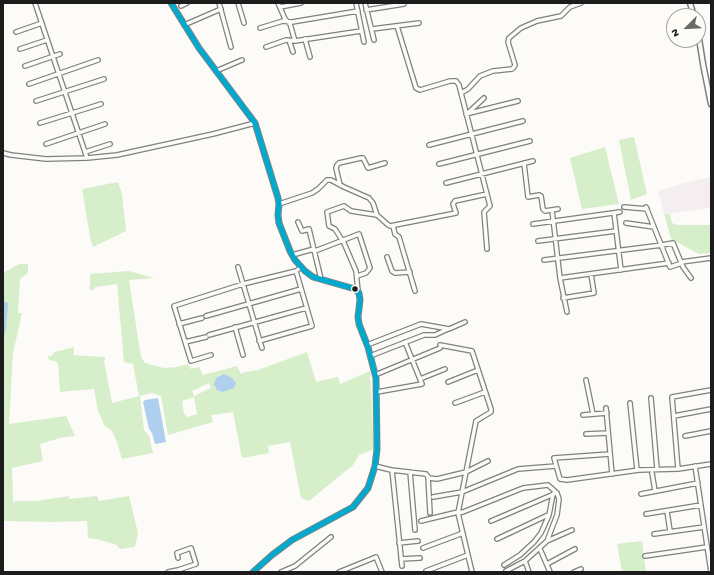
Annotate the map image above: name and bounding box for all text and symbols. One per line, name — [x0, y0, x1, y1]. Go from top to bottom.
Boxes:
north arrow — [666, 8, 706, 48]
text: N — [669, 27, 683, 38]
unlabelled marker — [350, 284, 360, 294]

